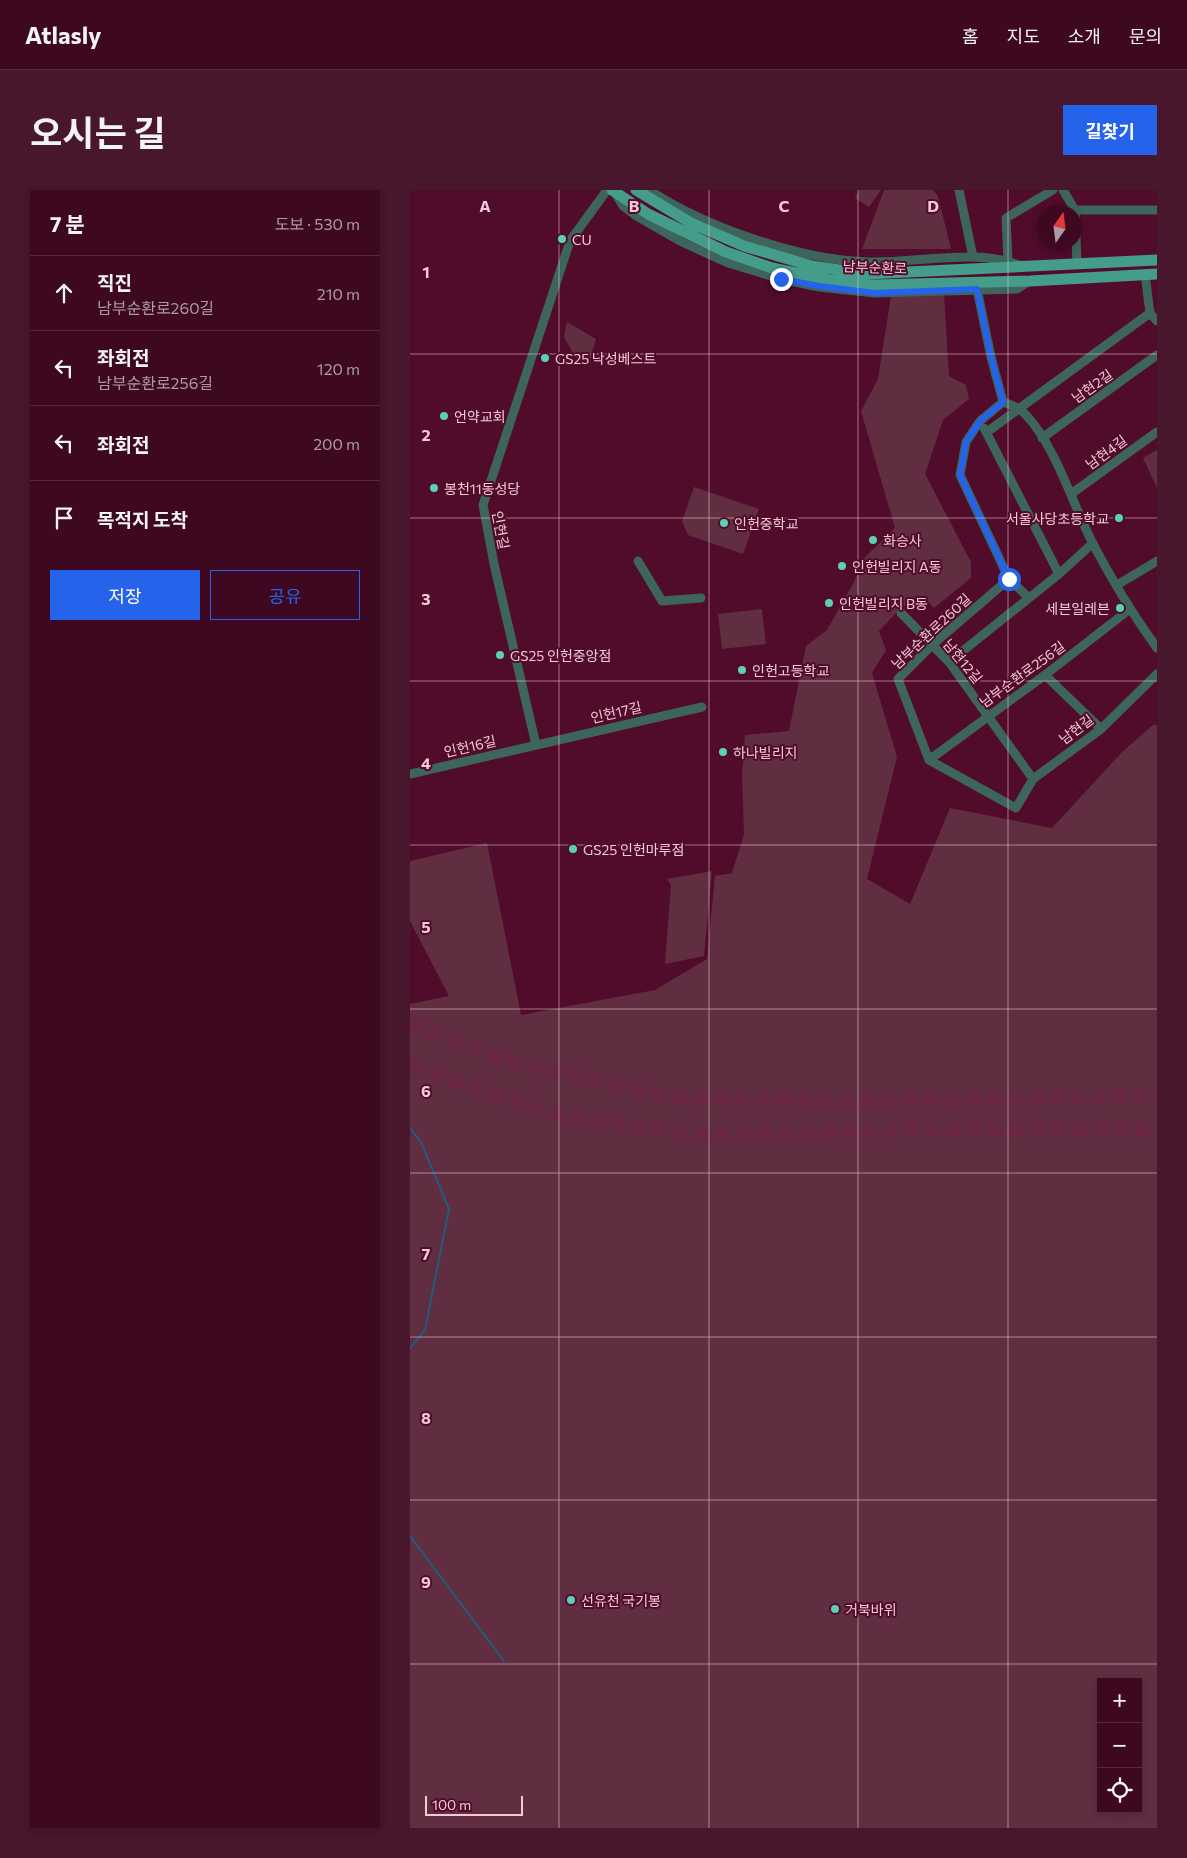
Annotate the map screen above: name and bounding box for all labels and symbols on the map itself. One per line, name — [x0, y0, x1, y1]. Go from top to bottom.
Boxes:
text: A — [479, 196, 491, 215]
text: B — [629, 196, 640, 215]
text: C — [779, 196, 790, 215]
text: D — [927, 196, 939, 215]
north arrow — [1037, 205, 1082, 250]
place label: CU — [572, 231, 592, 248]
marker: CU — [556, 233, 568, 245]
street label: 남부순환로 — [843, 257, 908, 277]
text: 1 — [422, 262, 430, 281]
route end — [770, 268, 793, 291]
place label: GS25 낙성베스트 — [555, 350, 656, 367]
marker: GS25 낙성베스트 — [539, 352, 551, 364]
street label: 남현2길 — [1068, 366, 1116, 406]
place label: 언약교회 — [454, 408, 506, 425]
marker: 언약교회 — [438, 410, 450, 422]
text: 2 — [421, 425, 431, 444]
street label: 남현4길 — [1082, 431, 1130, 473]
place label: 봉천11동성당 — [444, 480, 520, 497]
marker: 봉천11동성당 — [428, 482, 440, 494]
street label: 인헌길 — [489, 509, 513, 551]
place label: 서울사당초등학교 — [1006, 510, 1109, 527]
marker: 서울사당초등학교 — [1113, 512, 1125, 524]
place label: 인헌중학교 — [734, 515, 799, 532]
marker: 인헌중학교 — [718, 517, 730, 529]
place label: 화승사 — [883, 532, 922, 549]
marker: 화승사 — [867, 534, 879, 546]
place label: 인헌빌리지 A동 — [852, 558, 942, 575]
marker: 인헌빌리지 A동 — [836, 560, 848, 572]
route start — [998, 568, 1021, 591]
text: 3 — [421, 589, 431, 608]
street label: 남부순환로260길 — [888, 590, 974, 672]
place label: 인헌빌리지 B동 — [839, 595, 928, 612]
marker: 인헌빌리지 B동 — [823, 597, 835, 609]
place label: 세븐일레븐 — [1046, 600, 1110, 617]
marker: 세븐일레븐 — [1114, 602, 1126, 614]
street label: 남현12길 — [940, 635, 986, 687]
street label: 남부순환로256길 — [976, 637, 1068, 711]
place label: GS25 인헌중앙점 — [510, 647, 611, 664]
marker: GS25 인헌중앙점 — [494, 649, 506, 661]
place label: 인헌고등학교 — [752, 662, 829, 679]
marker: 인헌고등학교 — [736, 664, 748, 676]
street label: 인헌17길 — [589, 698, 643, 726]
street label: 남현길 — [1055, 711, 1097, 747]
street label: 인헌16길 — [442, 732, 498, 760]
place label: 하나빌리지 — [733, 744, 797, 761]
marker: 하나빌리지 — [717, 746, 729, 758]
text: 4 — [421, 753, 431, 772]
place label: GS25 인헌마루점 — [583, 841, 684, 858]
marker: GS25 인헌마루점 — [567, 843, 579, 855]
text: 5 — [421, 917, 431, 936]
text: 6 — [421, 1081, 431, 1100]
text: 7 — [422, 1244, 431, 1263]
text: 8 — [421, 1408, 431, 1427]
text: 9 — [421, 1572, 431, 1591]
place label: 선유천 국기봉 — [581, 1592, 661, 1609]
marker: 선유천 국기봉 — [565, 1594, 577, 1606]
place label: 거북바위 — [845, 1601, 897, 1618]
marker: 거북바위 — [829, 1603, 841, 1615]
scale bar — [425, 1793, 522, 1816]

